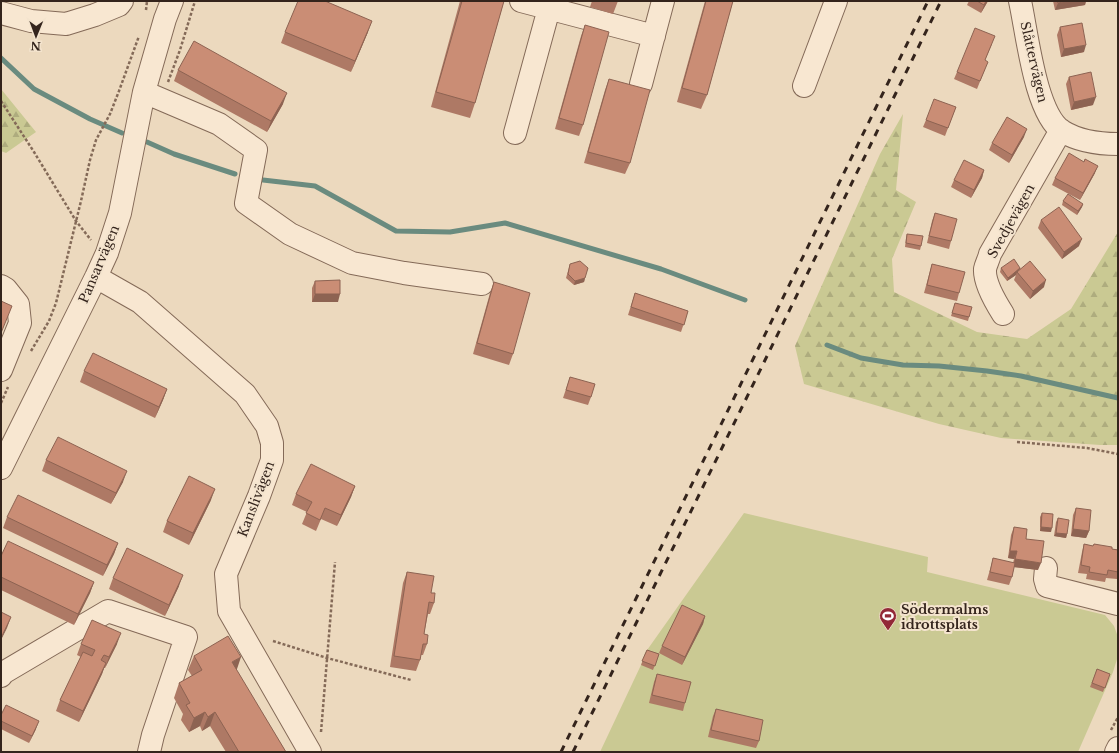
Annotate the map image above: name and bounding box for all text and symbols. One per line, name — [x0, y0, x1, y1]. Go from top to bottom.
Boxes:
north arrow — [16, 16, 56, 56]
street label: Slåttervägen — [1016, 20, 1052, 104]
text: N — [30, 39, 41, 53]
street label: Svedjevägen — [984, 181, 1038, 261]
street label: Pansarvägen — [75, 222, 123, 306]
street label: Kanslivägen — [234, 459, 278, 539]
place label: Södermalms idrottsplats — [901, 601, 988, 633]
sports icon: Södermalms idrottsplats — [878, 606, 898, 631]

